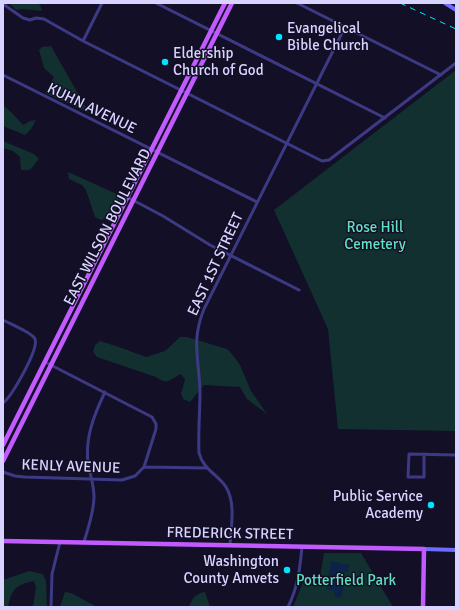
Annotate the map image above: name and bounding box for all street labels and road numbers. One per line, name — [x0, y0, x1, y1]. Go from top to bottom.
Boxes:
street label: KUHN AVENUE — [45, 79, 139, 137]
street label: EAST WILSON BOULEVARD — [60, 146, 154, 308]
street label: EAST 1ST STREET — [183, 209, 247, 318]
street label: KENLY AVENUE — [21, 455, 121, 477]
street label: FREDERICK STREET — [166, 523, 294, 543]

